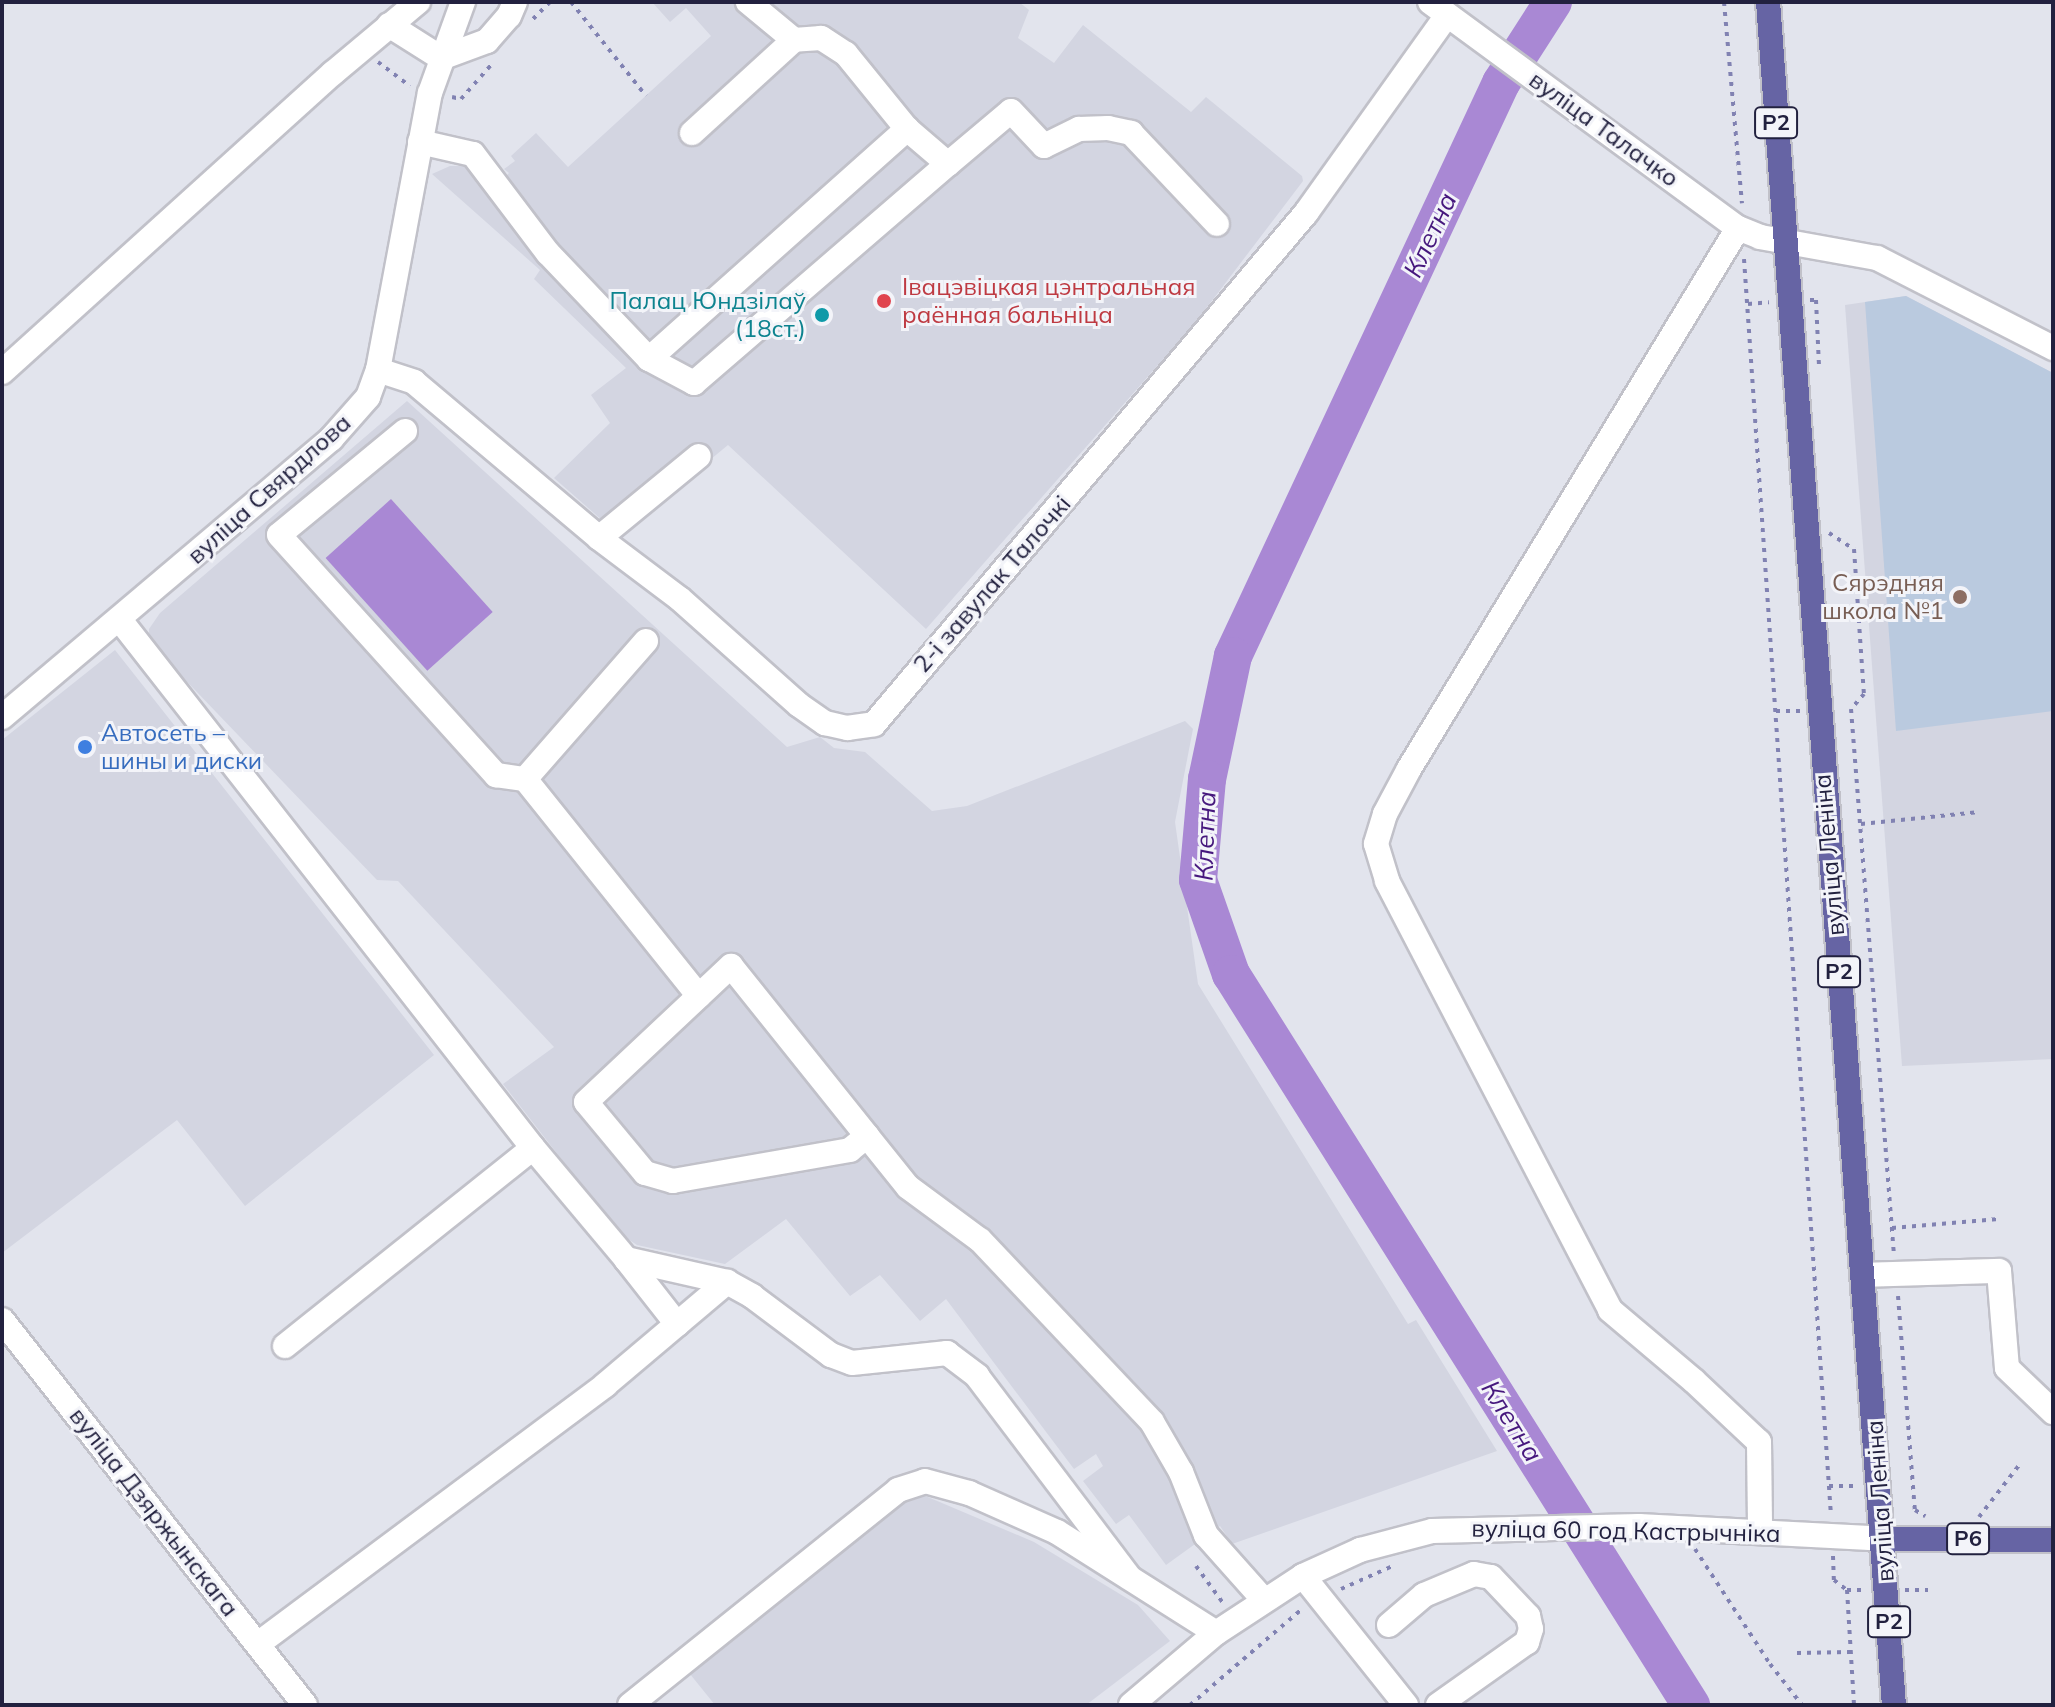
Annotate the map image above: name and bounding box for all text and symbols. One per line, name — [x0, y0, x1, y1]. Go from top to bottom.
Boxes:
street label: вуліца Талачко — [1524, 65, 1684, 193]
road number: Р2 — [1754, 105, 1798, 141]
water label: Клетна — [1397, 188, 1463, 282]
place label: Івацэвіцкая цэнтральная раённая бальніца — [902, 273, 1196, 329]
place label: Палац Юндзілаў (18ст.) — [610, 287, 806, 343]
marker: Івацэвіцкая цэнтральная раённая бальніца — [873, 290, 895, 312]
marker: Палац Юндзілаў (18ст.) — [813, 306, 831, 324]
street label: вуліца Свярдлова — [182, 408, 356, 570]
street label: 2-і завулак Талочкі — [907, 490, 1077, 678]
place label: Сярэдняя школа №1 — [1822, 569, 1944, 625]
marker: Сярэдняя школа №1 — [1951, 588, 1969, 606]
place label: Автосеть – шины и диски — [101, 719, 262, 775]
marker: Автосеть – шины и диски — [76, 738, 94, 756]
street label: вуліца Леніна — [1808, 773, 1850, 937]
water label: Клетна — [1188, 790, 1222, 882]
road number: Р2 — [1817, 954, 1861, 990]
water label: Клетна — [1475, 1375, 1549, 1467]
street label: вуліца Дзяржынскага — [64, 1402, 244, 1622]
street label: вуліца Леніна — [1860, 1419, 1900, 1583]
street label: вуліца 60 год Кастрычніка — [1471, 1514, 1781, 1548]
road number: Р6 — [1946, 1521, 1990, 1557]
road number: Р2 — [1867, 1604, 1911, 1640]

